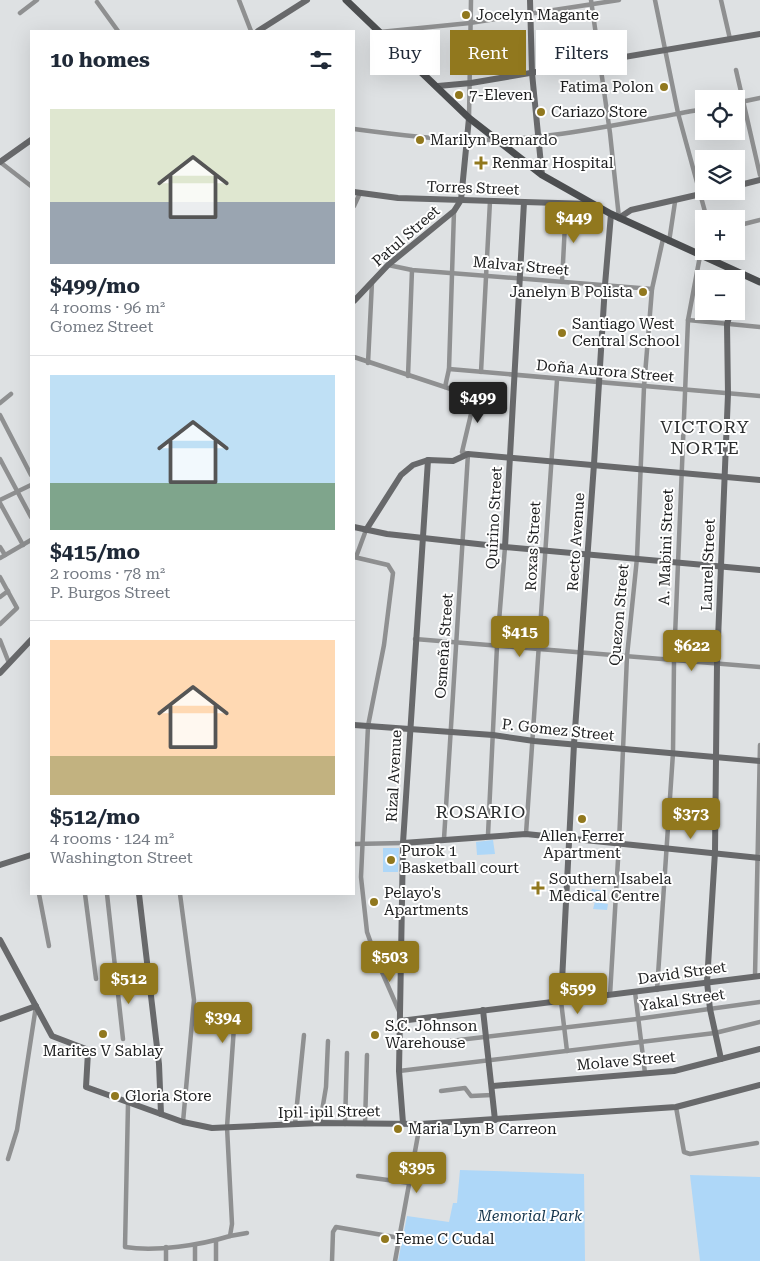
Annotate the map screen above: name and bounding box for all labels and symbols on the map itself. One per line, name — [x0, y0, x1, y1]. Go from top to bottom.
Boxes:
place label: Jocelyn Magante — [476, 6, 599, 24]
marker: Jocelyn Magante — [460, 9, 472, 21]
place label: Fatima Polon — [560, 78, 654, 96]
marker: Fatima Polon — [658, 81, 670, 93]
place label: 7-Eleven — [469, 86, 533, 104]
marker: 7-Eleven — [453, 89, 465, 101]
place label: Cariazo Store — [551, 103, 647, 121]
marker: Cariazo Store — [535, 106, 547, 118]
place label: Marilyn Bernardo — [430, 131, 557, 149]
marker: Marilyn Bernardo — [414, 134, 426, 146]
place label: Renmar Hospital — [492, 154, 614, 172]
marker: Renmar Hospital — [474, 156, 488, 170]
street label: Torres Street — [426, 177, 520, 199]
street label: Patul Street — [369, 202, 444, 270]
pin: $449 — [544, 202, 604, 244]
street label: Malvar Street — [472, 253, 570, 279]
place label: Janelyn B Polista — [509, 283, 633, 301]
marker: Janelyn B Polista — [637, 286, 649, 298]
place label: Santiago West Central School — [572, 315, 680, 350]
marker: Santiago West Central School — [556, 327, 568, 339]
street label: Doña Aurora Street — [535, 356, 675, 386]
pin: $499 — [448, 382, 508, 424]
district label: VICTORY NORTE — [660, 416, 750, 458]
street label: Quirino Street — [482, 466, 506, 570]
street label: A. Mabini Street — [655, 488, 677, 606]
street label: Recto Avenue — [564, 492, 588, 592]
street label: Roxas Street — [522, 500, 544, 591]
street label: Laurel Street — [697, 518, 719, 611]
street label: Quezon Street — [606, 563, 632, 667]
street label: Osmeña Street — [431, 592, 457, 699]
pin: $415 — [490, 616, 550, 658]
pin: $622 — [662, 630, 722, 672]
street label: P. Gomez Street — [501, 715, 616, 745]
street label: Rizal Avenue — [383, 729, 405, 823]
pin: $373 — [661, 798, 721, 840]
district label: ROSARIO — [436, 801, 526, 822]
marker: Allen Ferrer Apartment — [576, 813, 588, 825]
place label: Allen Ferrer Apartment — [540, 827, 624, 862]
place label: Purok 1 Basketball court — [401, 842, 519, 877]
marker: Purok 1 Basketball court — [385, 854, 397, 866]
place label: Southern Isabela Medical Centre — [549, 870, 672, 905]
marker: Southern Isabela Medical Centre — [531, 881, 545, 895]
place label: Pelayo's Apartments — [384, 884, 469, 919]
marker: Pelayo's Apartments — [368, 896, 380, 908]
pin: $503 — [360, 940, 420, 983]
street label: David Street — [637, 958, 728, 988]
pin: $512 — [99, 962, 159, 1005]
pin: $599 — [548, 972, 608, 1015]
street label: Yakal Street — [638, 985, 726, 1015]
pin: $394 — [193, 1002, 253, 1044]
place label: S.C. Johnson Warehouse — [385, 1017, 478, 1052]
marker: Marites V Sablay — [97, 1028, 109, 1040]
marker: S.C. Johnson Warehouse — [369, 1029, 381, 1041]
place label: Marites V Sablay — [43, 1042, 163, 1060]
street label: Molave Street — [576, 1048, 677, 1074]
place label: Gloria Store — [125, 1087, 212, 1105]
marker: Gloria Store — [109, 1090, 121, 1102]
street label: Ipil-ipil Street — [278, 1102, 381, 1122]
place label: Maria Lyn B Carreon — [408, 1120, 557, 1138]
marker: Maria Lyn B Carreon — [392, 1123, 404, 1135]
pin: $395 — [387, 1152, 447, 1194]
park label: Memorial Park — [477, 1207, 583, 1225]
place label: Feme C Cudal — [395, 1230, 495, 1248]
marker: Feme C Cudal — [379, 1233, 391, 1245]

